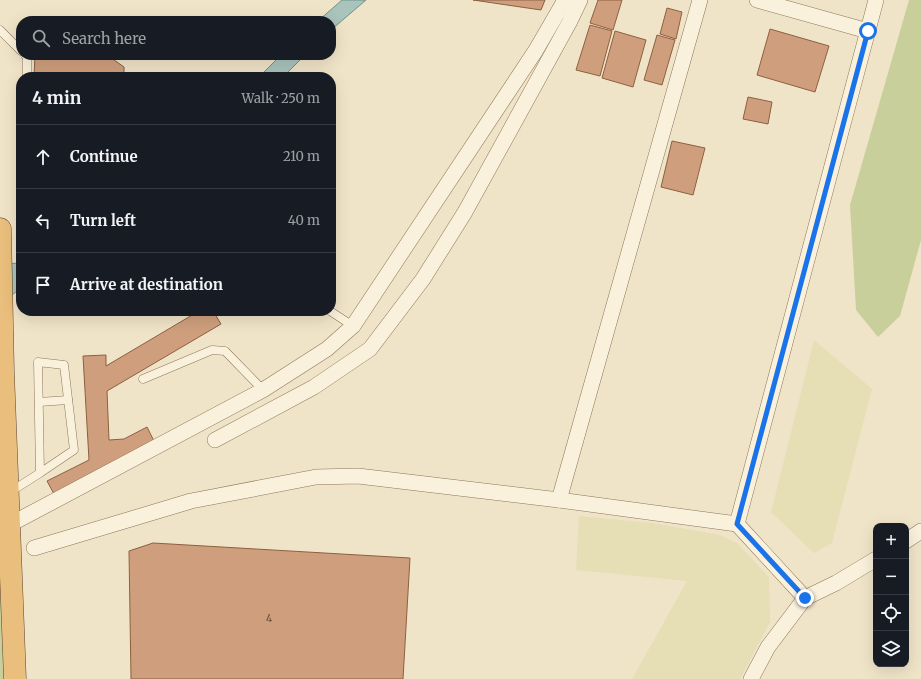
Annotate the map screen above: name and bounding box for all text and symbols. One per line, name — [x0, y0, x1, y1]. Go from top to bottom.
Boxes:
search box — [16, 16, 336, 60]
route start — [859, 22, 877, 40]
icon: search — [30, 27, 52, 49]
text: Search here — [62, 29, 146, 48]
text: 4 min — [32, 87, 81, 109]
text: Walk · 250 m — [242, 90, 320, 107]
icon: ahead — [32, 146, 54, 168]
text: Continue — [70, 147, 138, 166]
text: 210 m — [283, 148, 320, 165]
icon: left — [32, 210, 54, 232]
text: Turn left — [70, 211, 136, 230]
text: 40 m — [288, 212, 320, 229]
icon: arrive — [32, 274, 54, 296]
text: Arrive at destination — [70, 275, 223, 294]
map controls — [873, 523, 909, 667]
button: + — [873, 523, 909, 559]
button: − — [873, 559, 909, 595]
route end — [796, 589, 814, 607]
button: locate — [873, 595, 909, 631]
house number: 4 — [266, 612, 272, 625]
button: layers — [873, 631, 909, 667]

